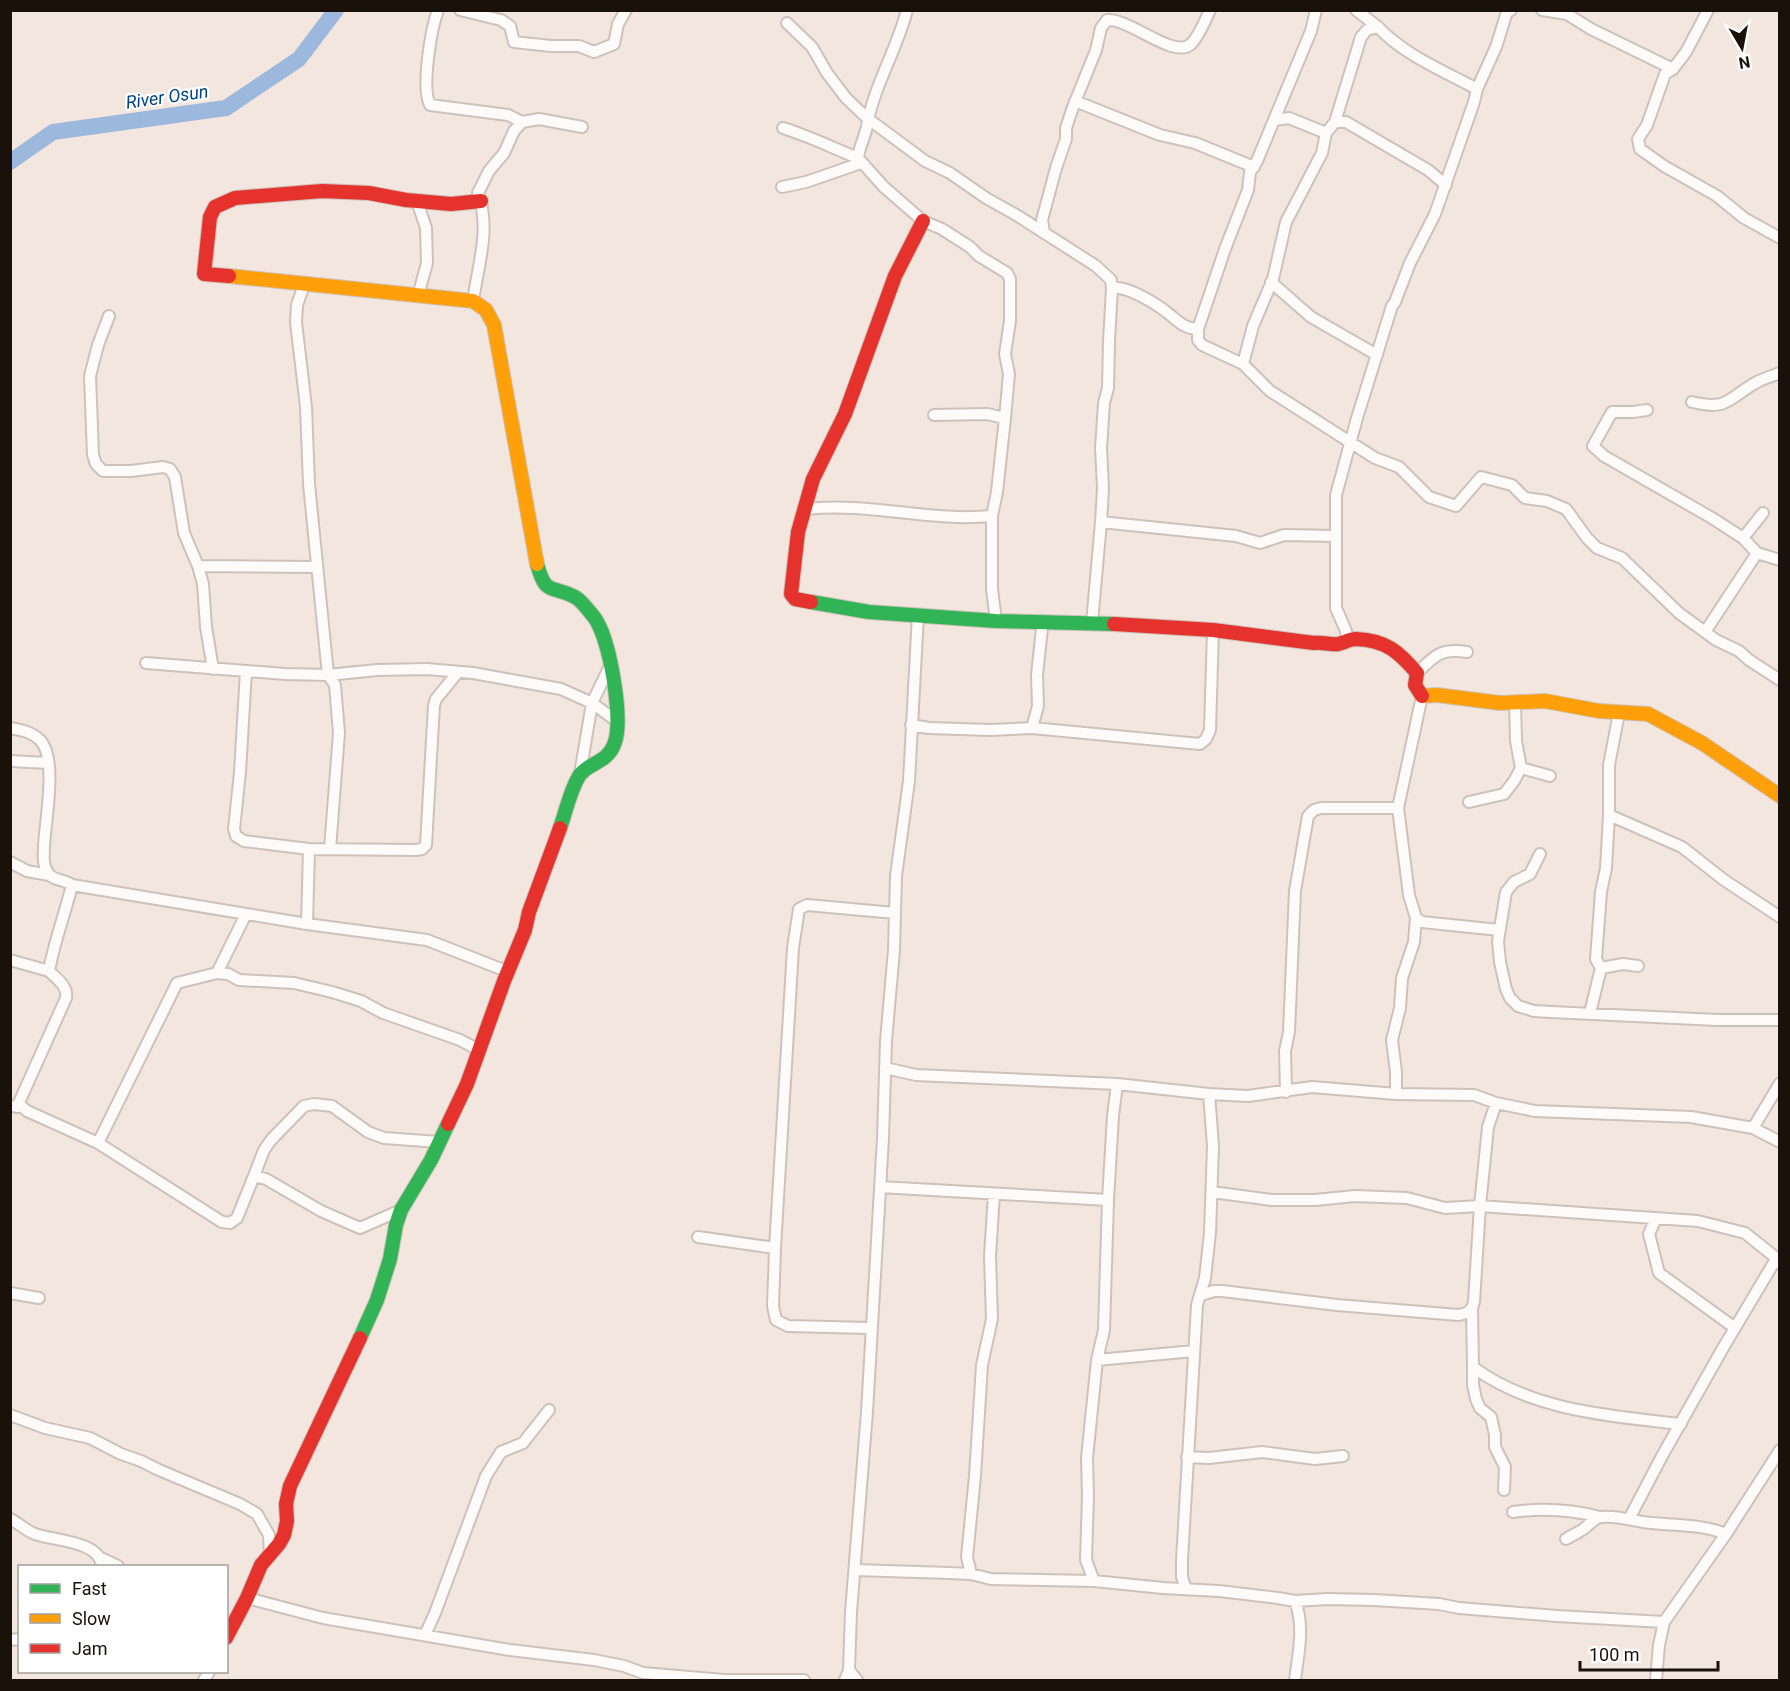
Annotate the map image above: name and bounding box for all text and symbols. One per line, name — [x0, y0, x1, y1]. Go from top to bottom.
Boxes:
north arrow — [1712, 18, 1772, 78]
text: N — [1737, 52, 1752, 73]
water label: River Osun — [124, 80, 210, 113]
legend — [18, 1565, 228, 1673]
text: Fast — [72, 1578, 107, 1599]
text: Slow — [72, 1608, 111, 1629]
scale bar — [1580, 1634, 1718, 1672]
text: Jam — [72, 1638, 108, 1659]
text: 100 m — [1589, 1644, 1640, 1665]

